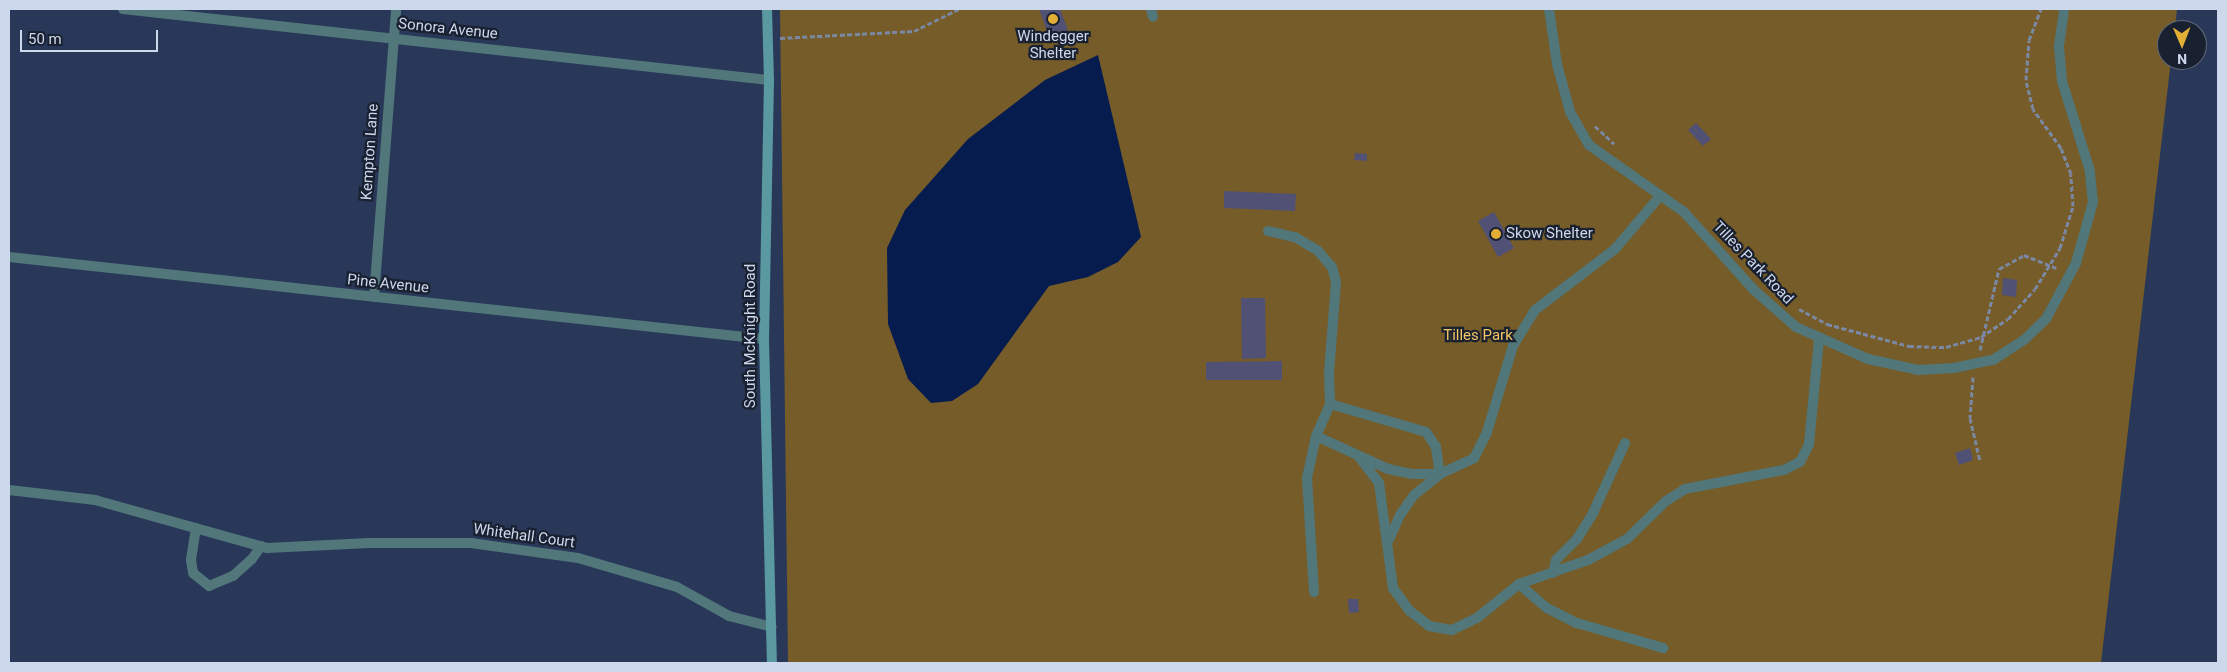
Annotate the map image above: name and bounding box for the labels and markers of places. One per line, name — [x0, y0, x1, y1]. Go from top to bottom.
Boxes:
marker: Windegger Shelter — [1047, 13, 1059, 25]
place label: Windegger Shelter — [1017, 27, 1089, 62]
place label: Skow Shelter — [1506, 225, 1593, 243]
marker: Skow Shelter — [1490, 228, 1502, 240]

